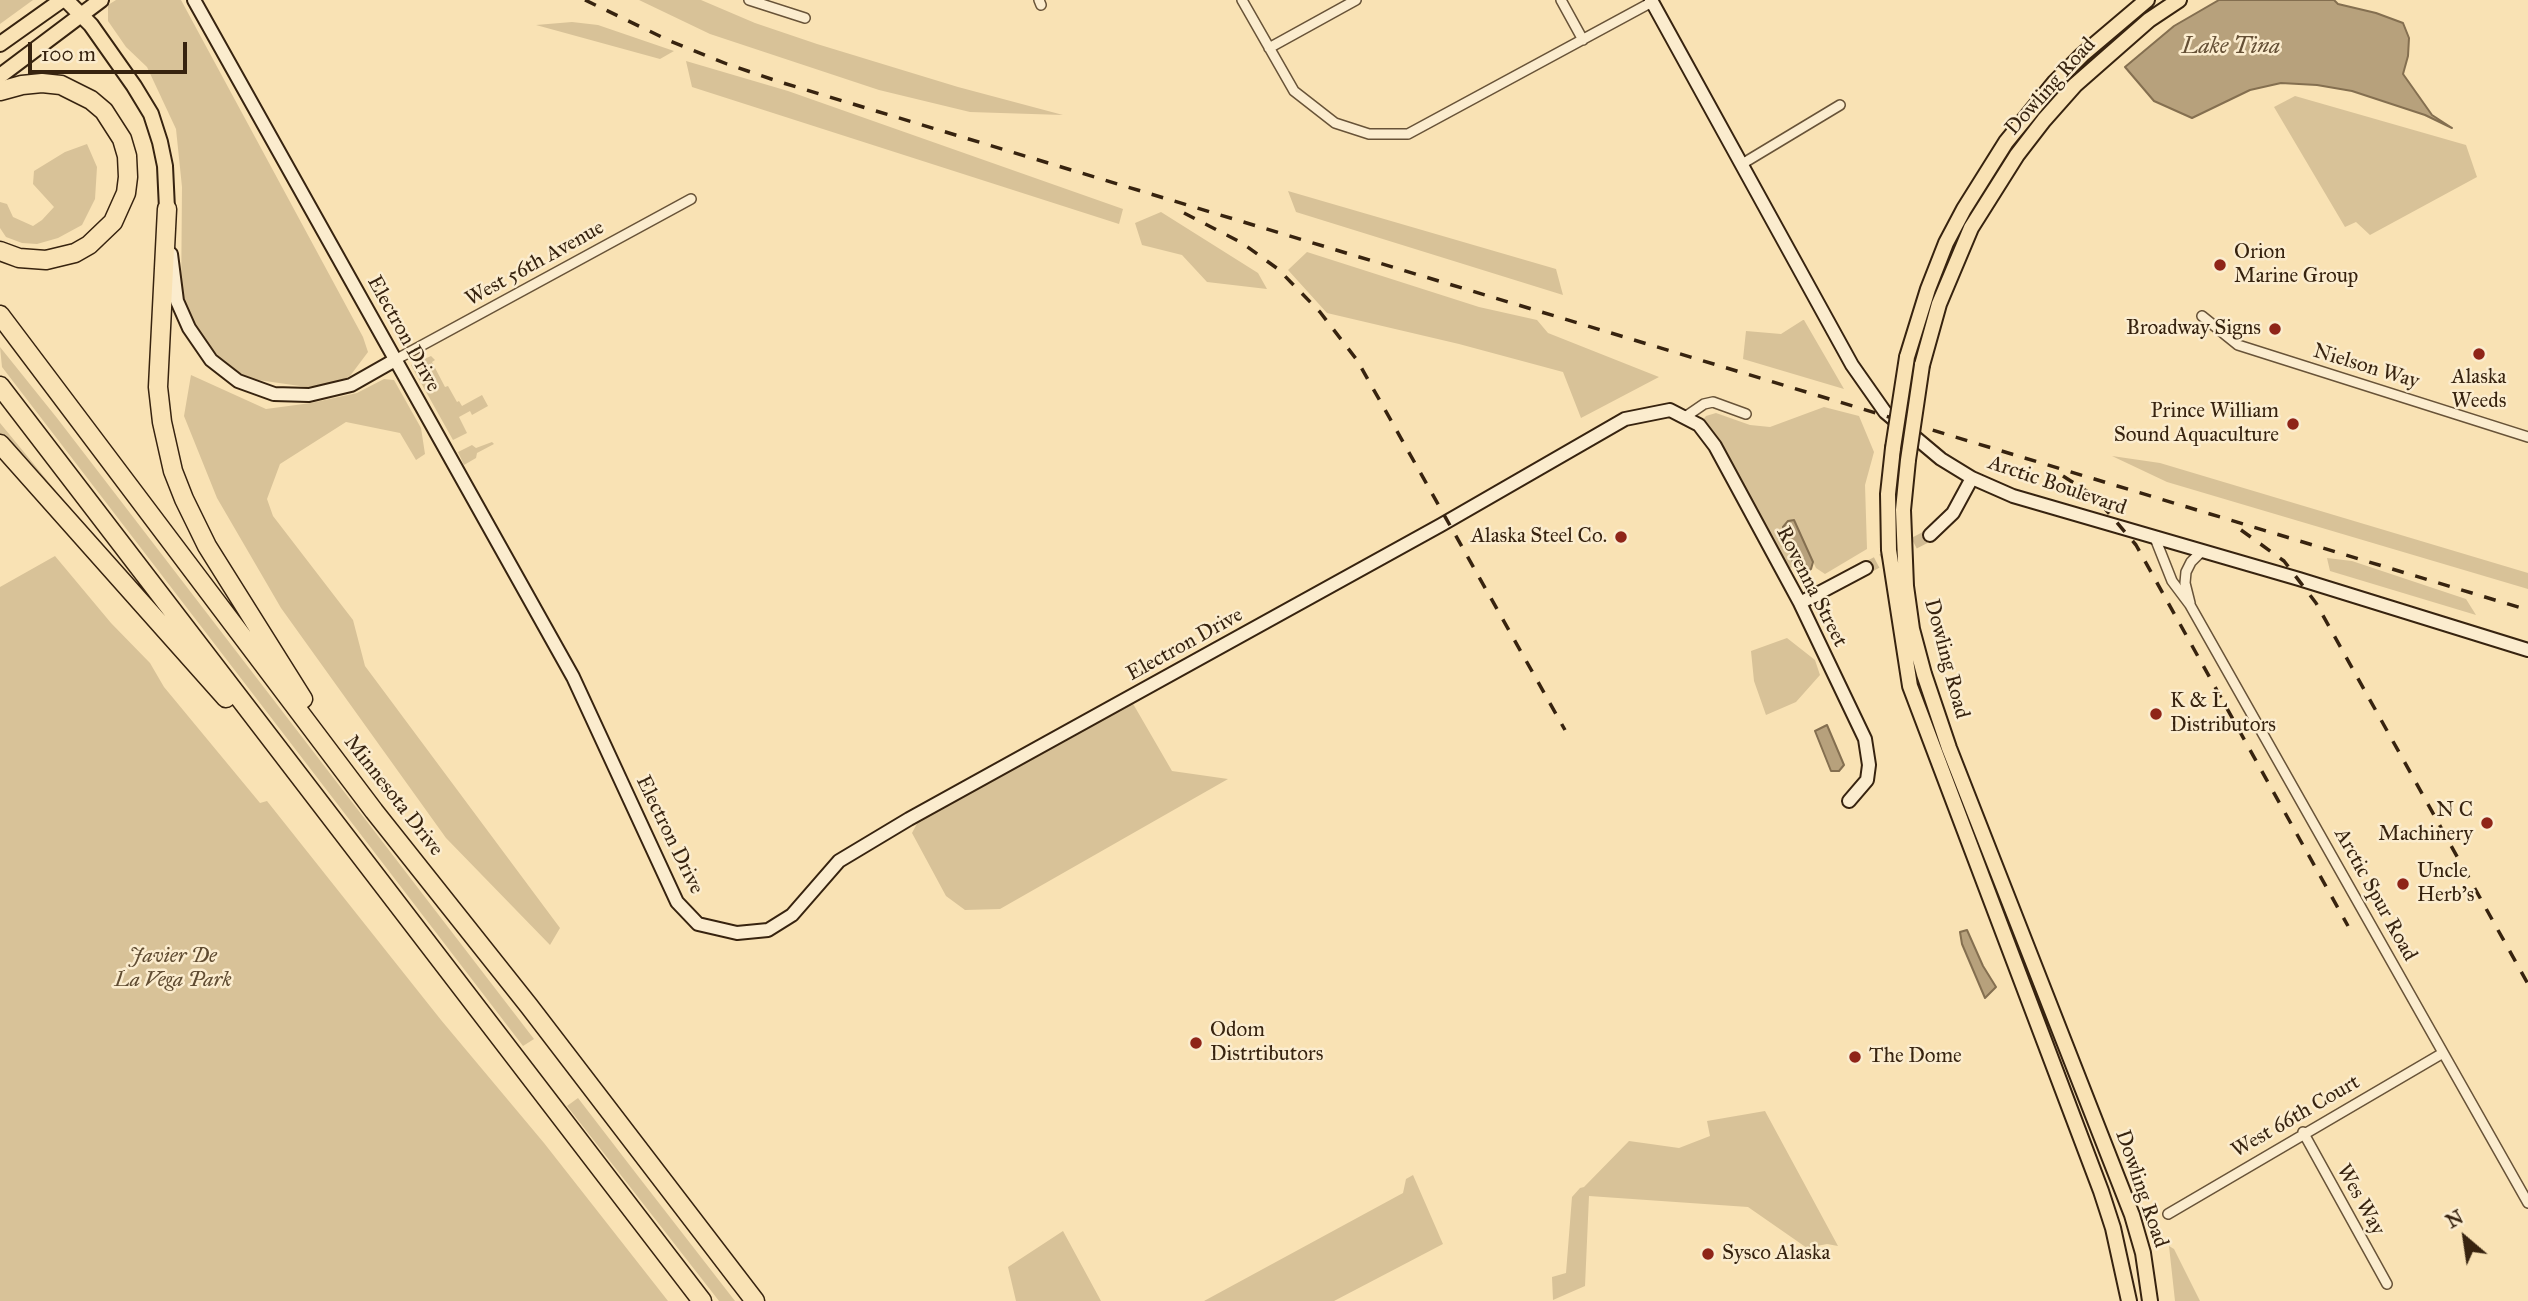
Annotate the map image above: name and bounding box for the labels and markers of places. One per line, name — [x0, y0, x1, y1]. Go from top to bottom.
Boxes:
place label: Orion Marine Group — [2234, 240, 2358, 290]
marker: Orion Marine Group — [2212, 257, 2228, 273]
place label: Broadway Signs — [2126, 316, 2261, 342]
marker: Broadway Signs — [2267, 321, 2283, 337]
marker: Alaska Weeds — [2471, 346, 2487, 362]
place label: Alaska Weeds — [2452, 365, 2506, 415]
place label: Prince William Sound Aquaculture — [2114, 399, 2279, 449]
marker: Prince William Sound Aquaculture — [2285, 416, 2301, 432]
place label: Alaska Steel Co. — [1471, 524, 1607, 550]
marker: Alaska Steel Co. — [1613, 529, 1629, 545]
place label: K & L Distributors — [2170, 689, 2276, 739]
marker: K & L Distributors — [2148, 706, 2164, 722]
place label: N C Machinery — [2378, 798, 2473, 848]
marker: N C Machinery — [2479, 815, 2495, 831]
place label: Uncle Herb's — [2417, 859, 2474, 909]
marker: Uncle Herb's — [2395, 876, 2411, 892]
place label: Odom Distrtibutors — [1210, 1018, 1323, 1068]
marker: Odom Distrtibutors — [1188, 1035, 1204, 1051]
place label: The Dome — [1869, 1044, 1962, 1070]
marker: The Dome — [1847, 1049, 1863, 1065]
place label: Sysco Alaska — [1722, 1241, 1830, 1267]
marker: Sysco Alaska — [1700, 1246, 1716, 1262]

